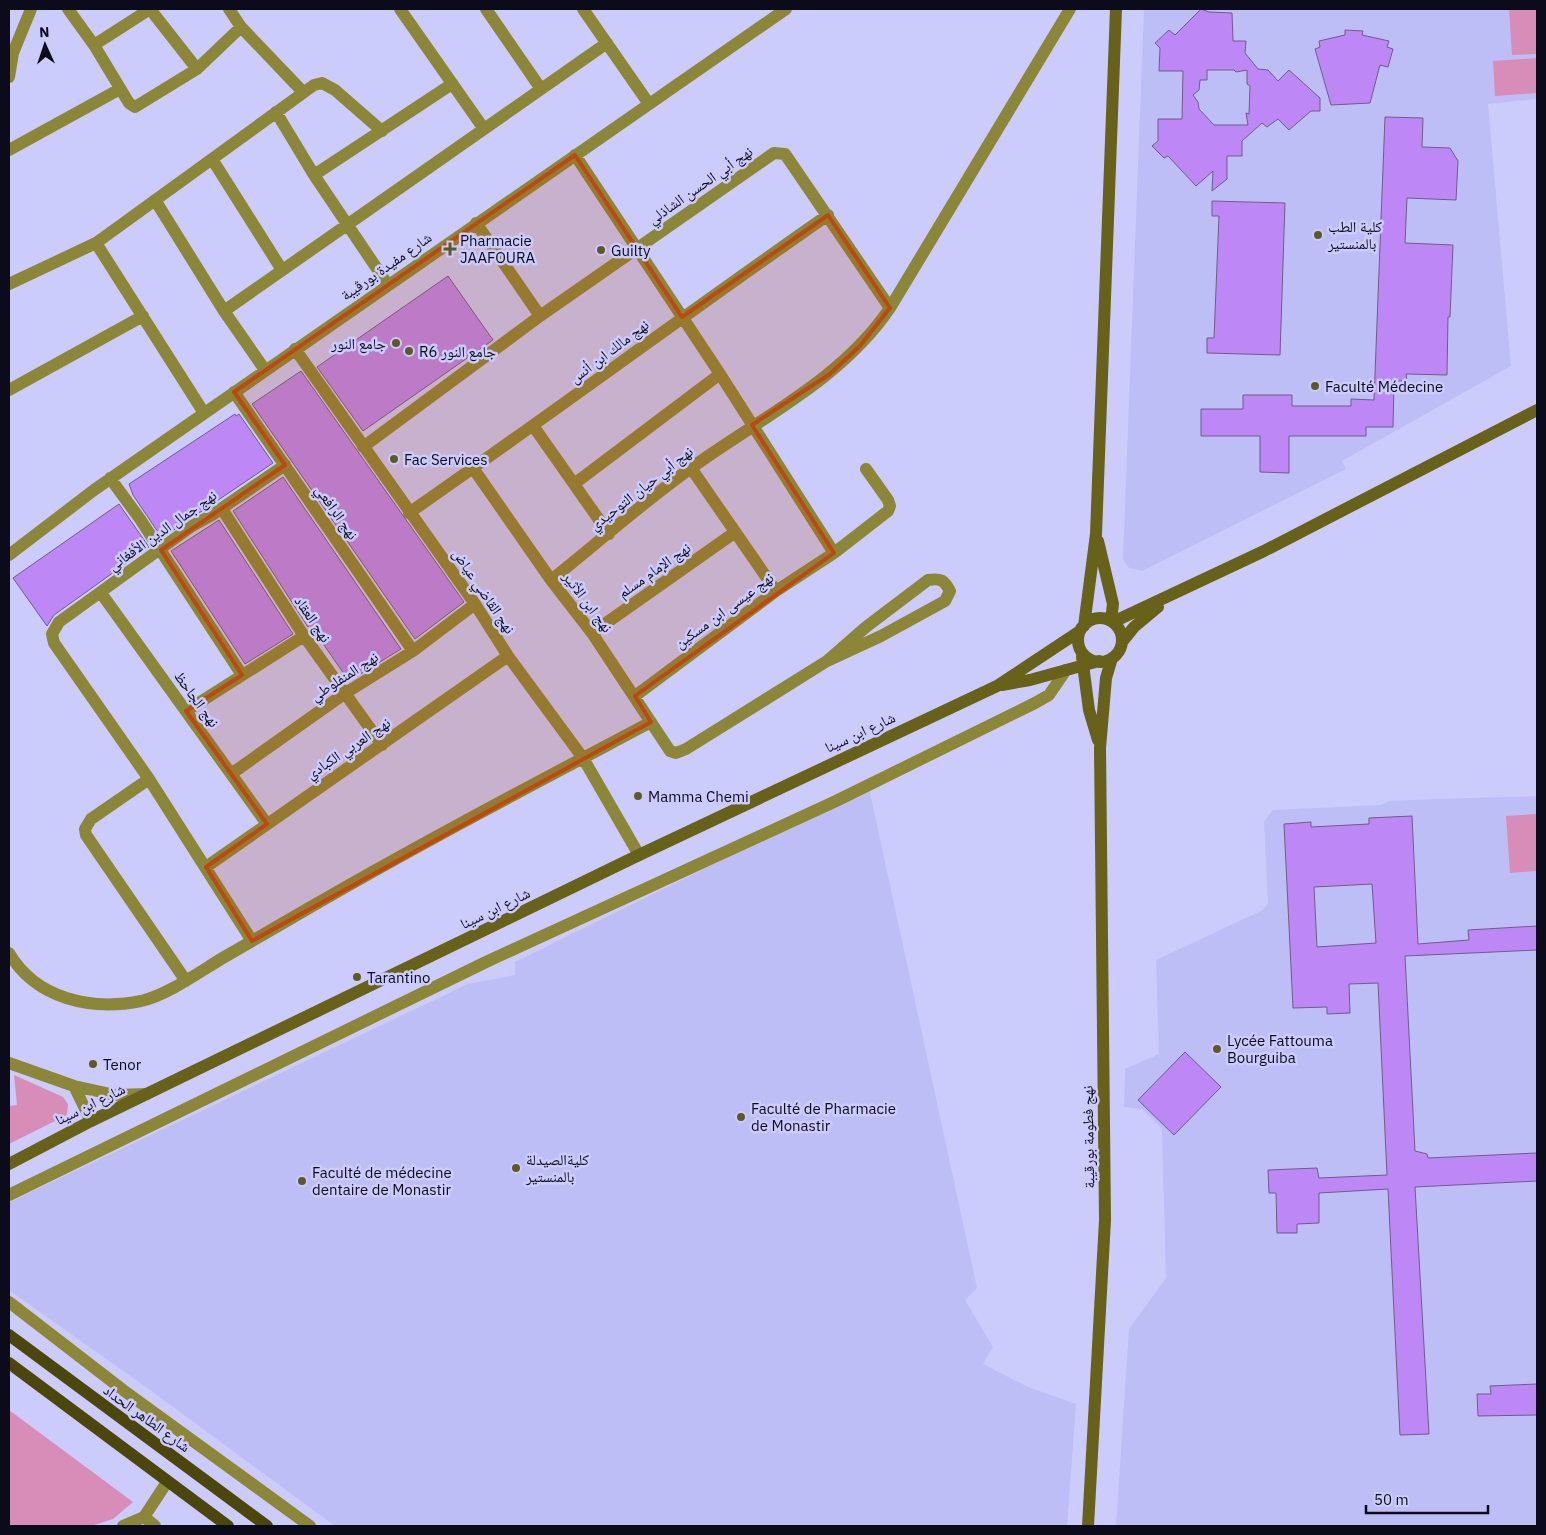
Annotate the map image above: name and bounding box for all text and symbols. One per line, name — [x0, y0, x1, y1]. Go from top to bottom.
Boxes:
north arrow — [20, 20, 70, 70]
text: N — [39, 23, 50, 41]
street label: نهج أبي الحسن الشاذلي — [644, 142, 758, 231]
place label: كلية الطب بالمنستير — [1327, 217, 1382, 253]
street label: شارع مفيدة بورڨيبة — [337, 228, 436, 305]
marker: كلية الطب بالمنستير — [1312, 229, 1324, 241]
place label: Pharmacie JAAFOURA — [460, 231, 536, 267]
place label: Guilty — [611, 241, 651, 260]
marker: Pharmacie JAAFOURA — [444, 243, 456, 255]
marker: Guilty — [595, 244, 607, 256]
street label: نهج مالك ابن أنس — [565, 315, 653, 388]
place label: جامع النور — [330, 334, 386, 354]
marker: جامع النور — [390, 337, 402, 349]
place label: R6 جامع النور — [419, 342, 496, 362]
marker: R6 جامع النور — [403, 345, 415, 357]
place label: Faculté Médecine — [1325, 377, 1443, 396]
marker: Faculté Médecine — [1309, 380, 1321, 392]
street label: نهج أبي حيان التوحيدي — [585, 442, 698, 537]
place label: Fac Services — [404, 450, 488, 469]
marker: Fac Services — [388, 453, 400, 465]
street label: نهج الرافعي — [309, 481, 363, 545]
street label: نهج جمال الدين الأفغاني — [104, 485, 222, 577]
street label: نهج الإمام مسلم — [614, 538, 695, 603]
street label: نهج القاضي عياض — [446, 545, 519, 639]
street label: نهج ابن الأثير — [558, 567, 617, 637]
street label: نهج عيسى ابن مسكين — [671, 568, 778, 653]
street label: نهج العقاد — [290, 592, 335, 646]
street label: نهج المنفلوطي — [306, 647, 383, 707]
street label: نهج الجاحظ — [169, 667, 224, 731]
street label: شارع ابن سينا — [822, 707, 899, 757]
street label: نهج العربي الكبادي — [302, 713, 395, 786]
place label: Mamma Chemi — [648, 787, 749, 806]
marker: Mamma Chemi — [632, 790, 644, 802]
street label: شارع ابن سينا — [457, 883, 534, 934]
place label: Tarantino — [367, 968, 430, 987]
marker: Tarantino — [351, 971, 363, 983]
place label: Lycée Fattouma Bourguiba — [1227, 1031, 1333, 1067]
marker: Lycée Fattouma Bourguiba — [1211, 1043, 1223, 1055]
place label: Tenor — [103, 1055, 142, 1074]
marker: Tenor — [87, 1058, 99, 1070]
street label: شارع ابن سينا — [52, 1079, 129, 1130]
street label: نهج فطومة بورقيبة — [1078, 1085, 1099, 1189]
place label: Faculté de Pharmacie de Monastir — [751, 1099, 896, 1135]
marker: Faculté de Pharmacie de Monastir — [735, 1111, 747, 1123]
place label: كليةالصيدلة بالمنستير — [525, 1150, 589, 1186]
marker: كليةالصيدلة بالمنستير — [510, 1162, 522, 1174]
place label: Faculté de médecine dentaire de Monastir — [312, 1163, 452, 1199]
marker: Faculté de médecine dentaire de Monastir — [296, 1175, 308, 1187]
street label: شارع الطاهر الحداد — [99, 1380, 194, 1457]
scale bar — [1366, 1482, 1488, 1514]
text: 50 m — [1374, 1490, 1409, 1509]

